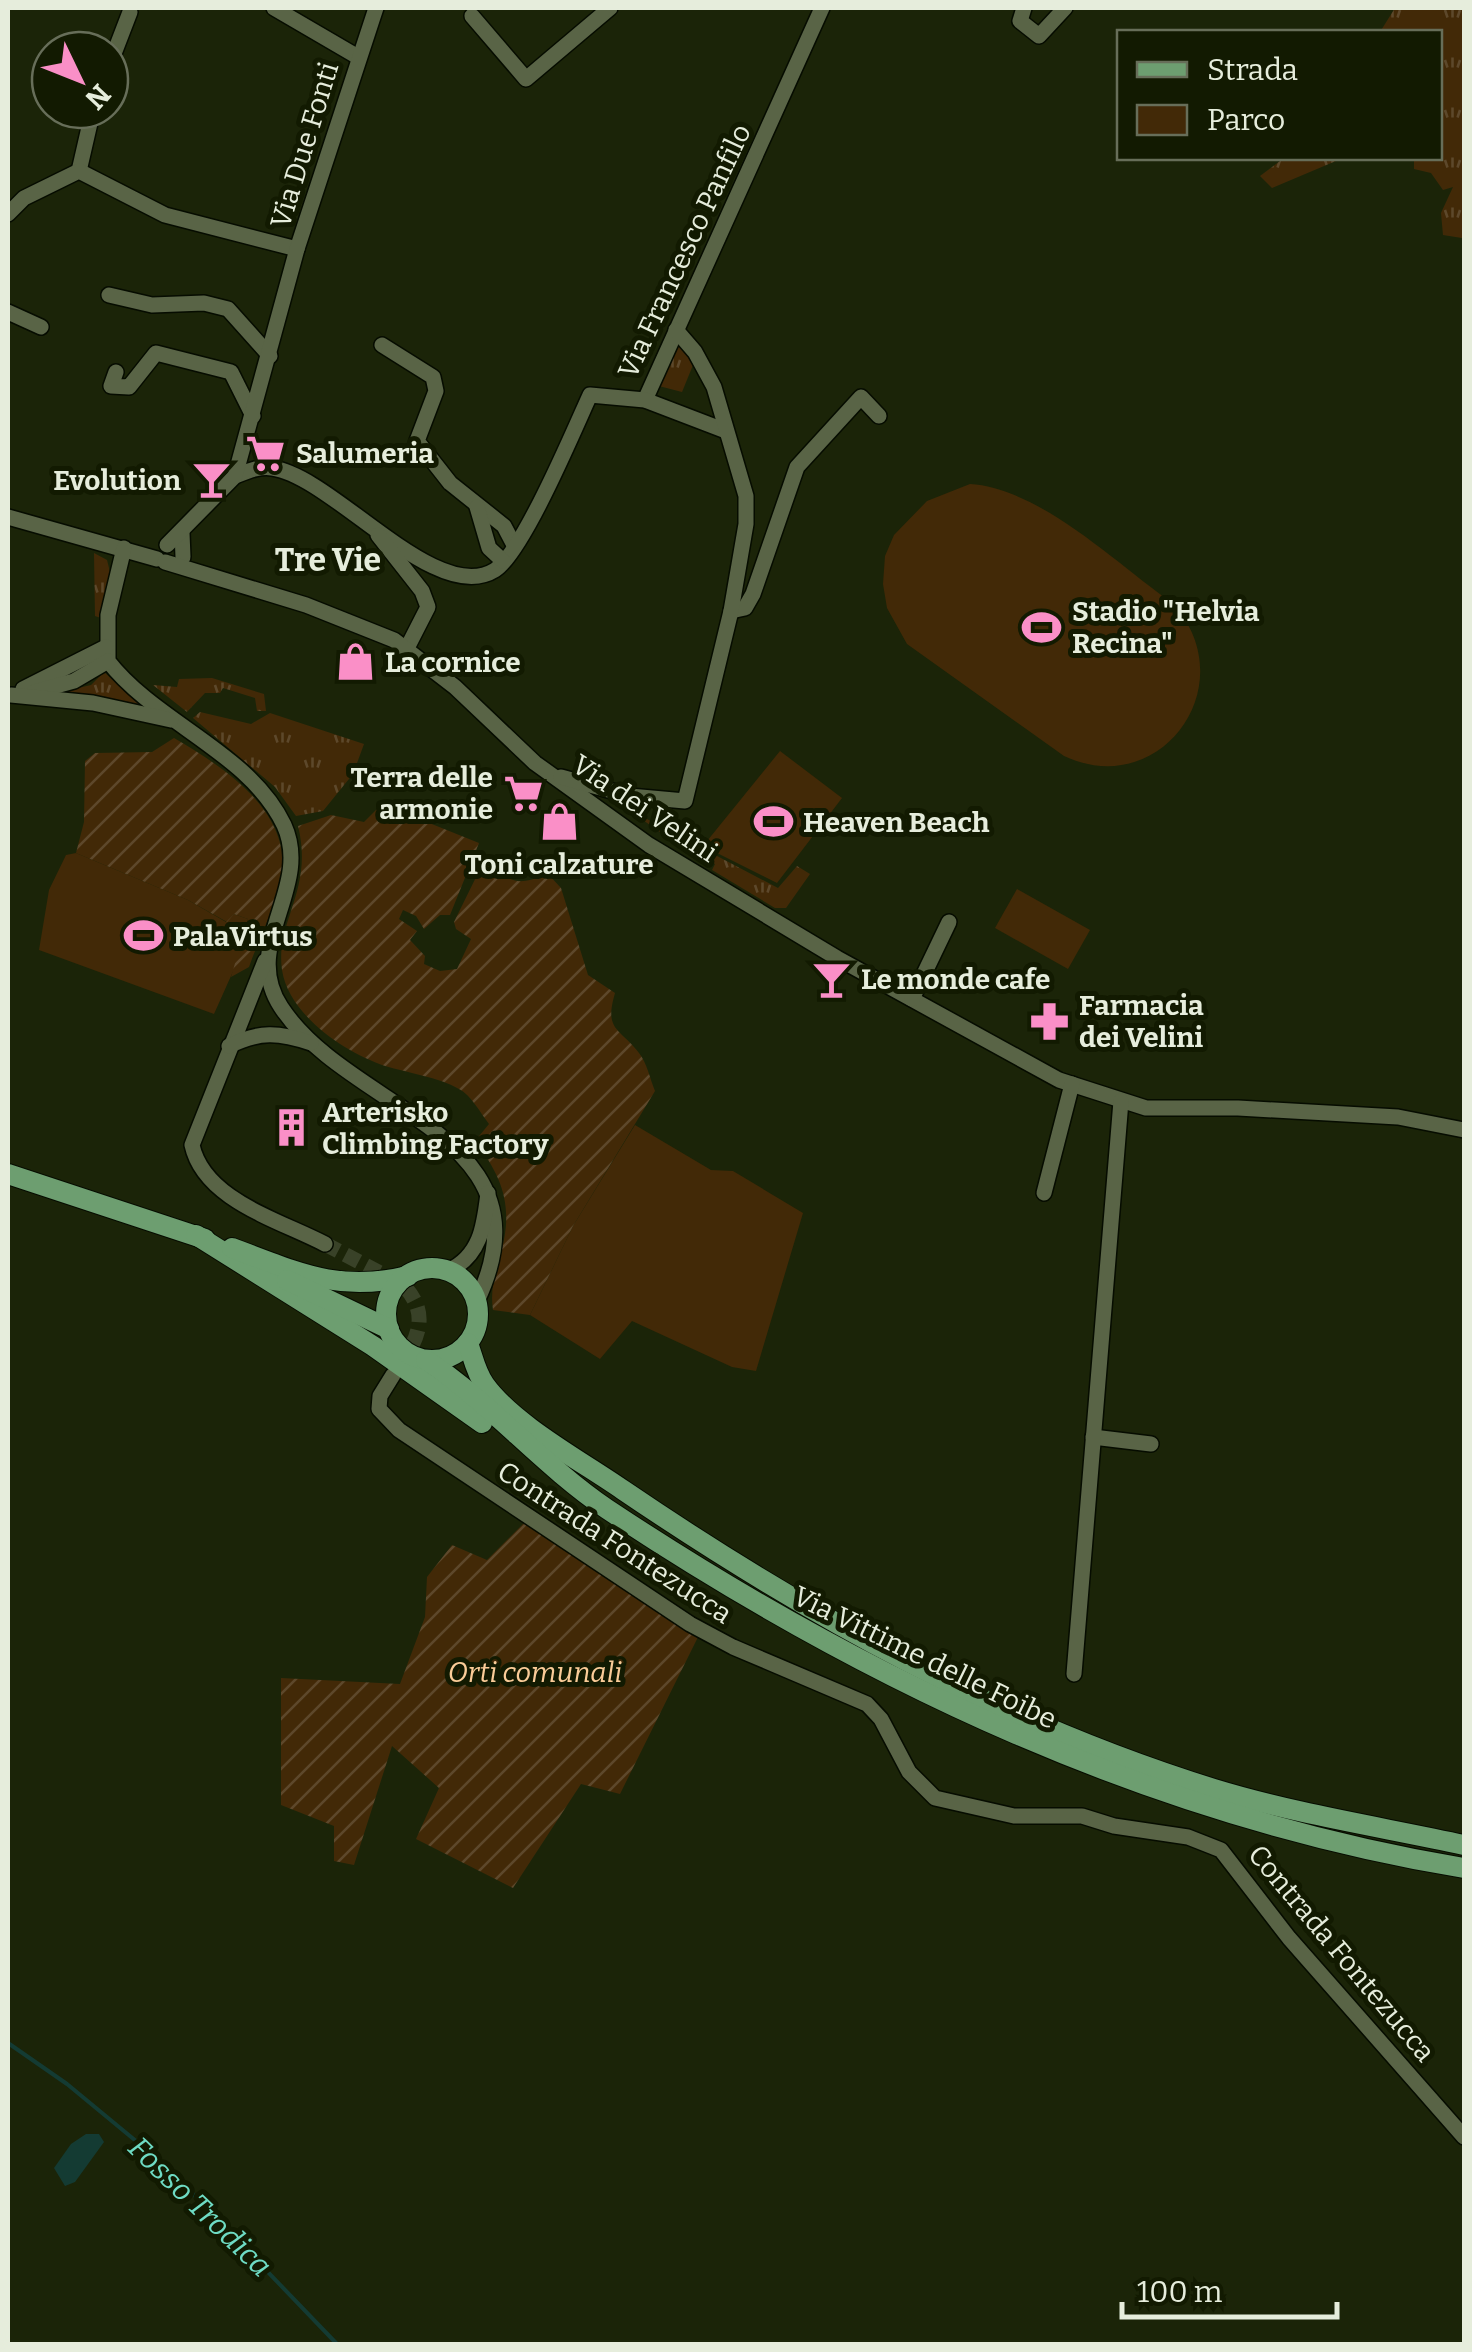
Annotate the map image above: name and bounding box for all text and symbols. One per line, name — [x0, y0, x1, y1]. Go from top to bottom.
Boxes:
north arrow — [30, 30, 130, 130]
legend — [1117, 30, 1442, 160]
text: Strada — [1207, 52, 1298, 88]
street label: Via Due Fonti — [264, 58, 345, 232]
text: N — [78, 78, 117, 116]
text: Parco — [1207, 102, 1285, 138]
street label: Via Francesco Panfilo — [611, 119, 758, 383]
supermarket icon: Salumeria — [245, 432, 287, 474]
place label: Salumeria — [296, 437, 434, 470]
bar icon: Evolution — [190, 459, 232, 501]
place label: Evolution — [53, 464, 181, 497]
district label: Tre Vie — [275, 541, 381, 579]
place label: Stadio "Helvia Recina" — [1072, 595, 1260, 660]
sports icon: Stadio "Helvia Recina" — [1021, 606, 1063, 648]
shop icon: La cornice — [334, 641, 376, 683]
place label: La cornice — [385, 646, 521, 679]
street label: Via dei Velini — [566, 748, 724, 869]
place label: Terra delle armonie — [351, 761, 493, 826]
supermarket icon: Terra delle armonie — [502, 772, 544, 814]
shop icon: Toni calzature — [538, 800, 580, 842]
sports icon: Heaven Beach — [752, 801, 794, 843]
place label: Heaven Beach — [803, 806, 990, 839]
place label: Toni calzature — [464, 848, 654, 881]
sports icon: PalaVirtus — [122, 915, 164, 957]
place label: PalaVirtus — [173, 920, 313, 953]
bar icon: Le monde cafe — [810, 958, 852, 1000]
place label: Le monde cafe — [861, 963, 1050, 996]
place label: Farmacia dei Velini — [1079, 989, 1204, 1054]
pharmacy icon: Farmacia dei Velini — [1028, 1000, 1070, 1042]
place label: Arterisko Climbing Factory — [322, 1096, 549, 1161]
building icon: Arterisko Climbing Factory — [271, 1107, 313, 1149]
street label: Contrada Fontezucca — [492, 1454, 738, 1630]
street label: Via Vittime delle Foibe — [788, 1579, 1062, 1736]
park label: Orti comunali — [448, 1656, 622, 1689]
street label: Contrada Fontezucca — [1241, 1838, 1442, 2068]
water label: Fosso Trodica — [121, 2130, 279, 2284]
scale bar — [1122, 2257, 1337, 2319]
text: 100 m — [1137, 2274, 1223, 2310]

